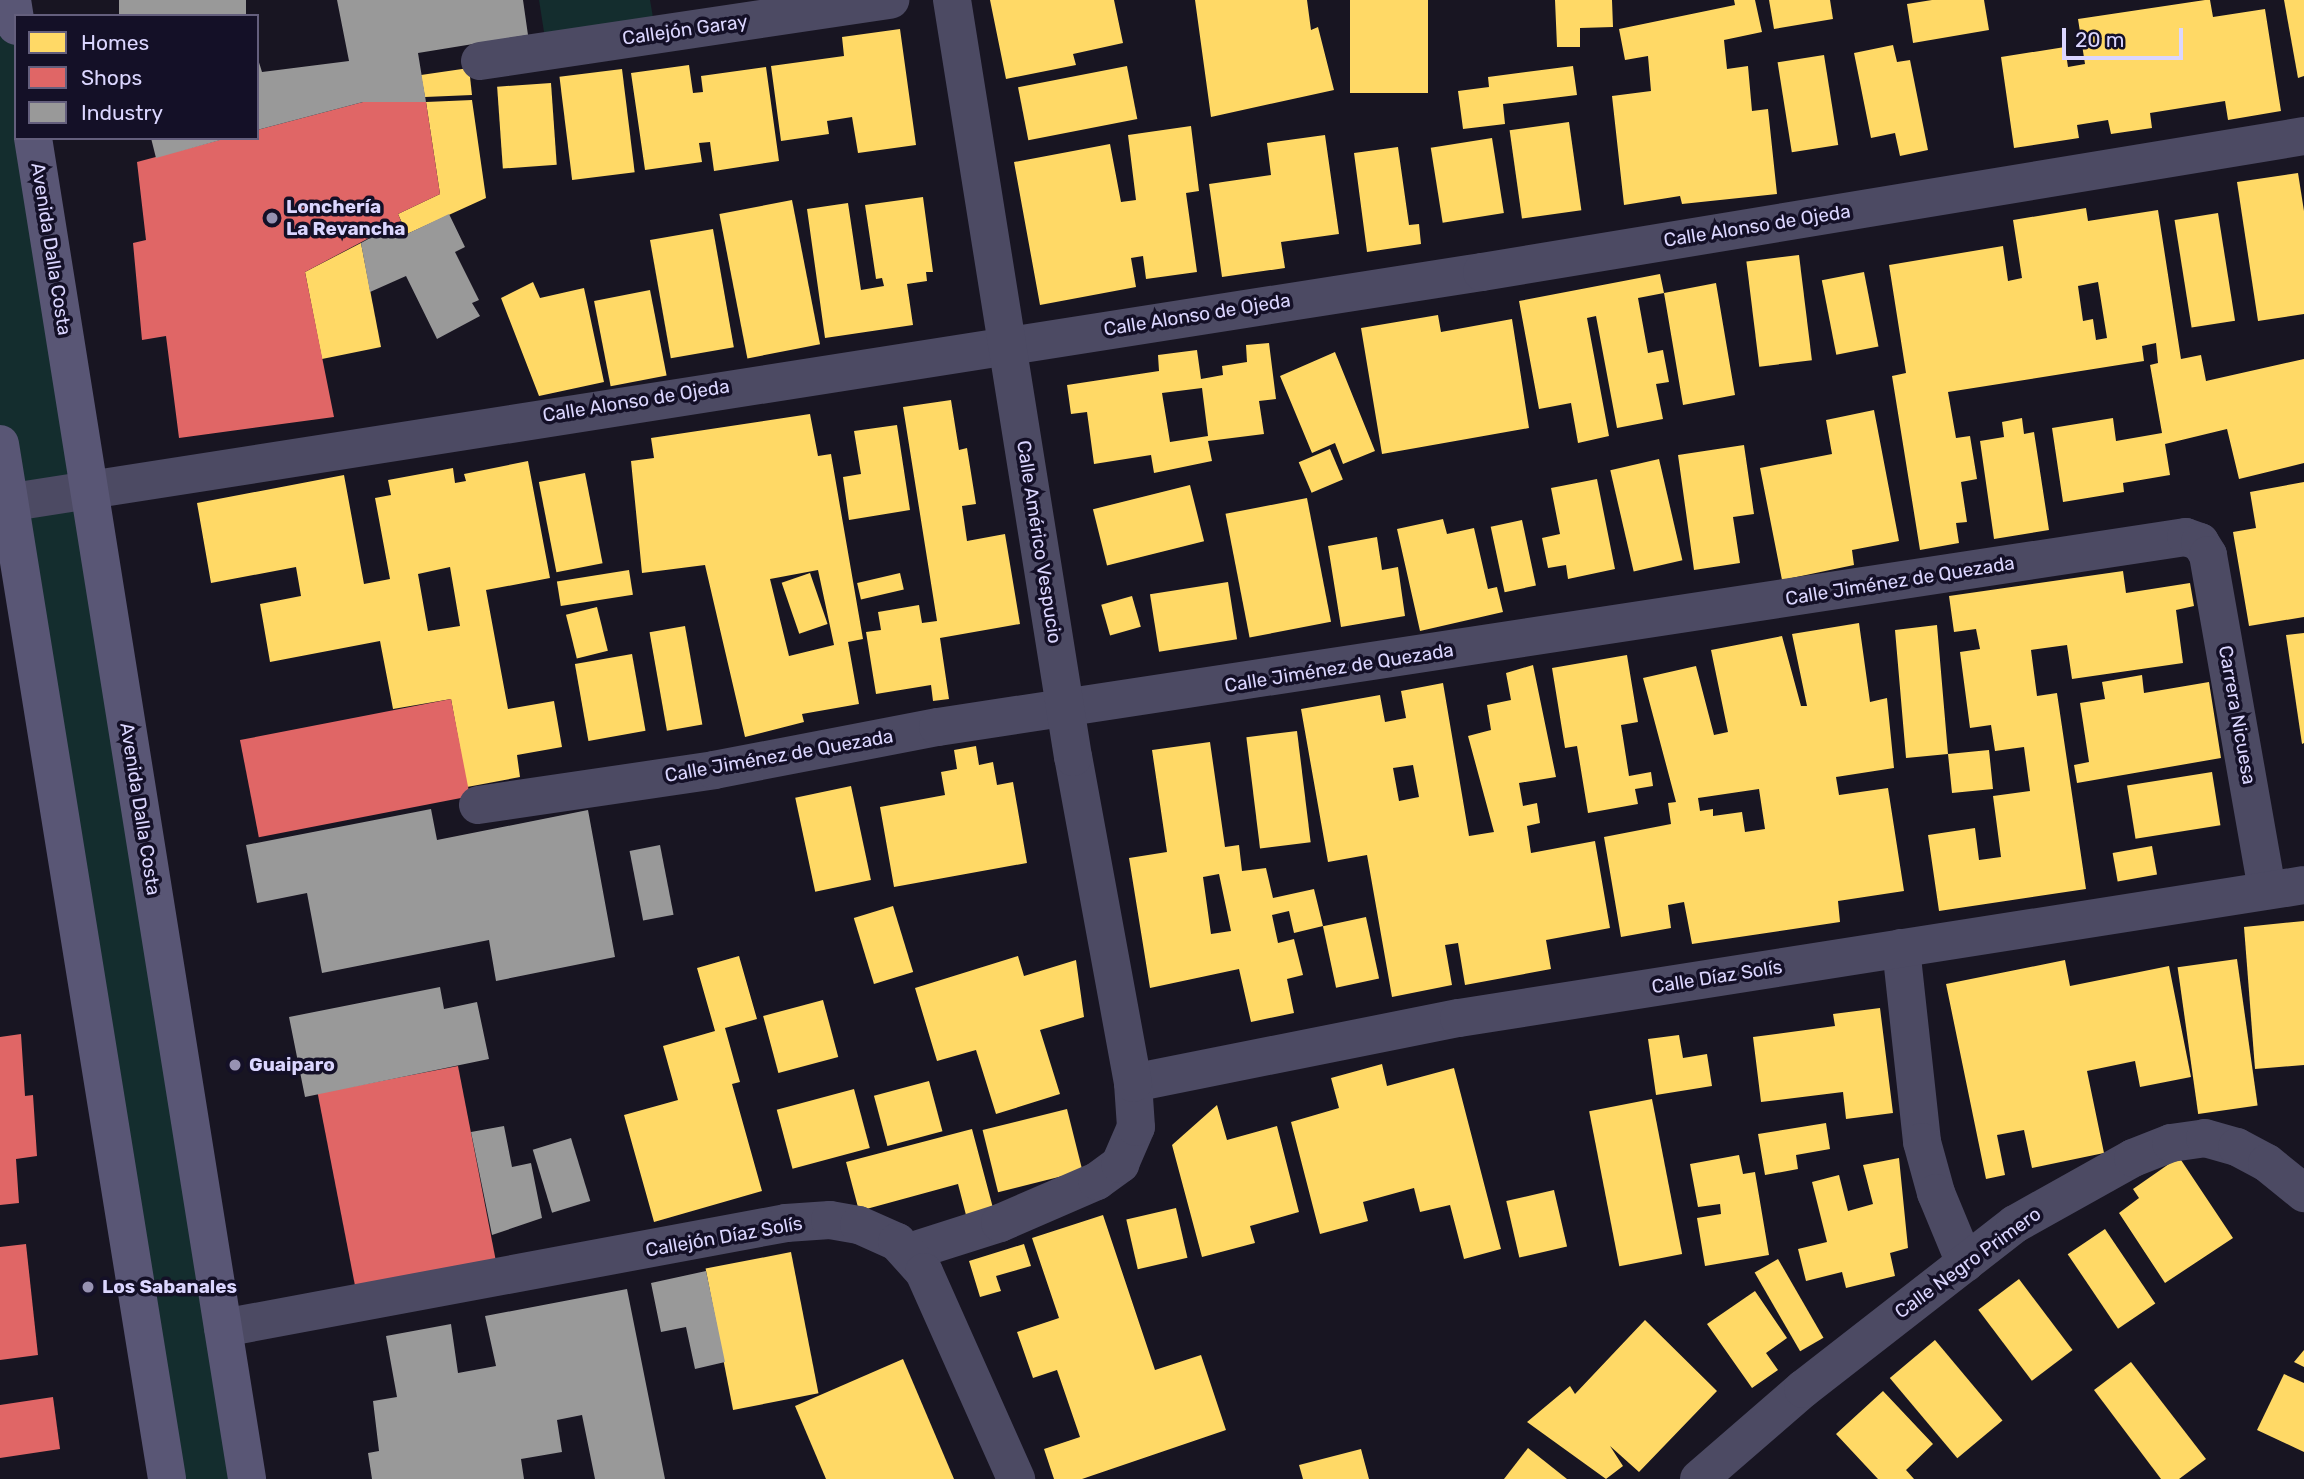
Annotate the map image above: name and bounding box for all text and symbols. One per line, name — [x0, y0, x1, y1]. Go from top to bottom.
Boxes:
street label: Callejón Garay — [621, 10, 749, 50]
legend — [14, 14, 259, 140]
scale bar — [2066, 14, 2187, 58]
text: 20 m — [2075, 27, 2124, 52]
text: Homes — [81, 30, 149, 55]
text: Shops — [81, 65, 142, 90]
text: Industry — [81, 100, 163, 125]
street label: Avenida Dalla Costa — [26, 161, 76, 337]
place label: Lonchería La Revancha — [286, 196, 406, 240]
street label: Calle Alonso de Ojeda — [1662, 200, 1852, 252]
marker: Lonchería La Revancha — [264, 210, 280, 226]
street label: Calle Alonso de Ojeda — [1102, 289, 1292, 341]
street label: Calle Alonso de Ojeda — [541, 375, 731, 427]
street label: Calle Américo Vespucio — [1012, 438, 1066, 646]
street label: Calle Jiménez de Quezada — [1784, 552, 2016, 610]
street label: Calle Jiménez de Quezada — [1223, 639, 1455, 697]
street label: Carrera Nicuesa — [2214, 644, 2260, 786]
street label: Avenida Dalla Costa — [115, 721, 165, 897]
street label: Calle Jiménez de Quezada — [663, 725, 895, 787]
street label: Calle Díaz Solís — [1650, 955, 1784, 999]
place label: Guaiparo — [249, 1054, 335, 1076]
marker: Guaiparo — [227, 1057, 243, 1073]
street label: Calle Negro Primero — [1891, 1202, 2045, 1324]
street label: Callejón Díaz Solís — [644, 1212, 804, 1262]
place label: Los Sabanales — [102, 1276, 237, 1298]
marker: Los Sabanales — [80, 1279, 96, 1295]

